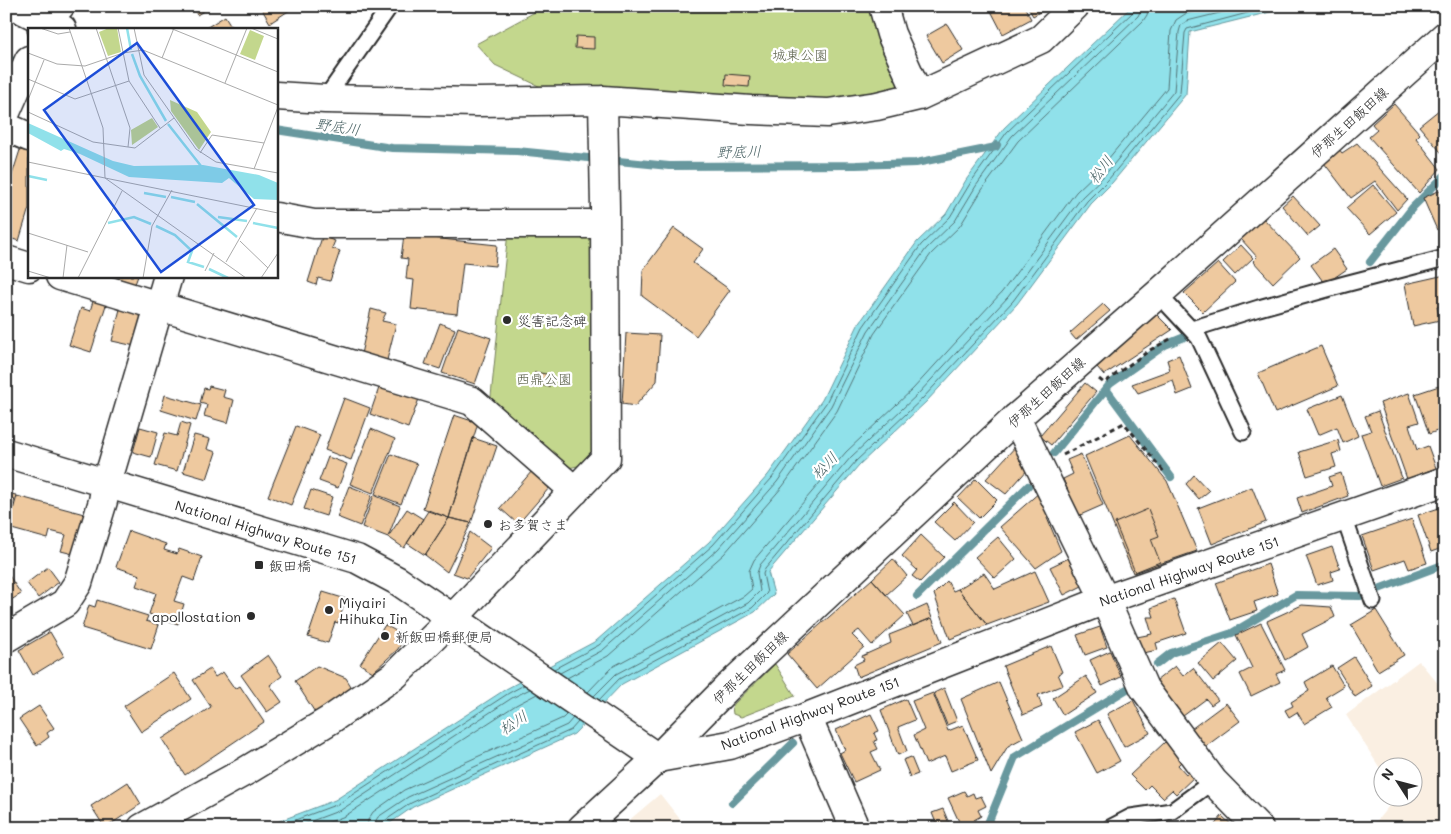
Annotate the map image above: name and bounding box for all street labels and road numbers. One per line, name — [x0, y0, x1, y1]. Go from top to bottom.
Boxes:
street label: 伊那生田飯田線 — [1306, 82, 1392, 162]
street label: 伊那生田飯田線 — [1003, 352, 1089, 432]
street label: National Highway Route 151 — [173, 495, 359, 569]
street label: National Highway Route 151 — [1097, 531, 1281, 611]
street label: 伊那生田飯田線 — [708, 626, 792, 708]
street label: National Highway Route 151 — [718, 672, 902, 754]

